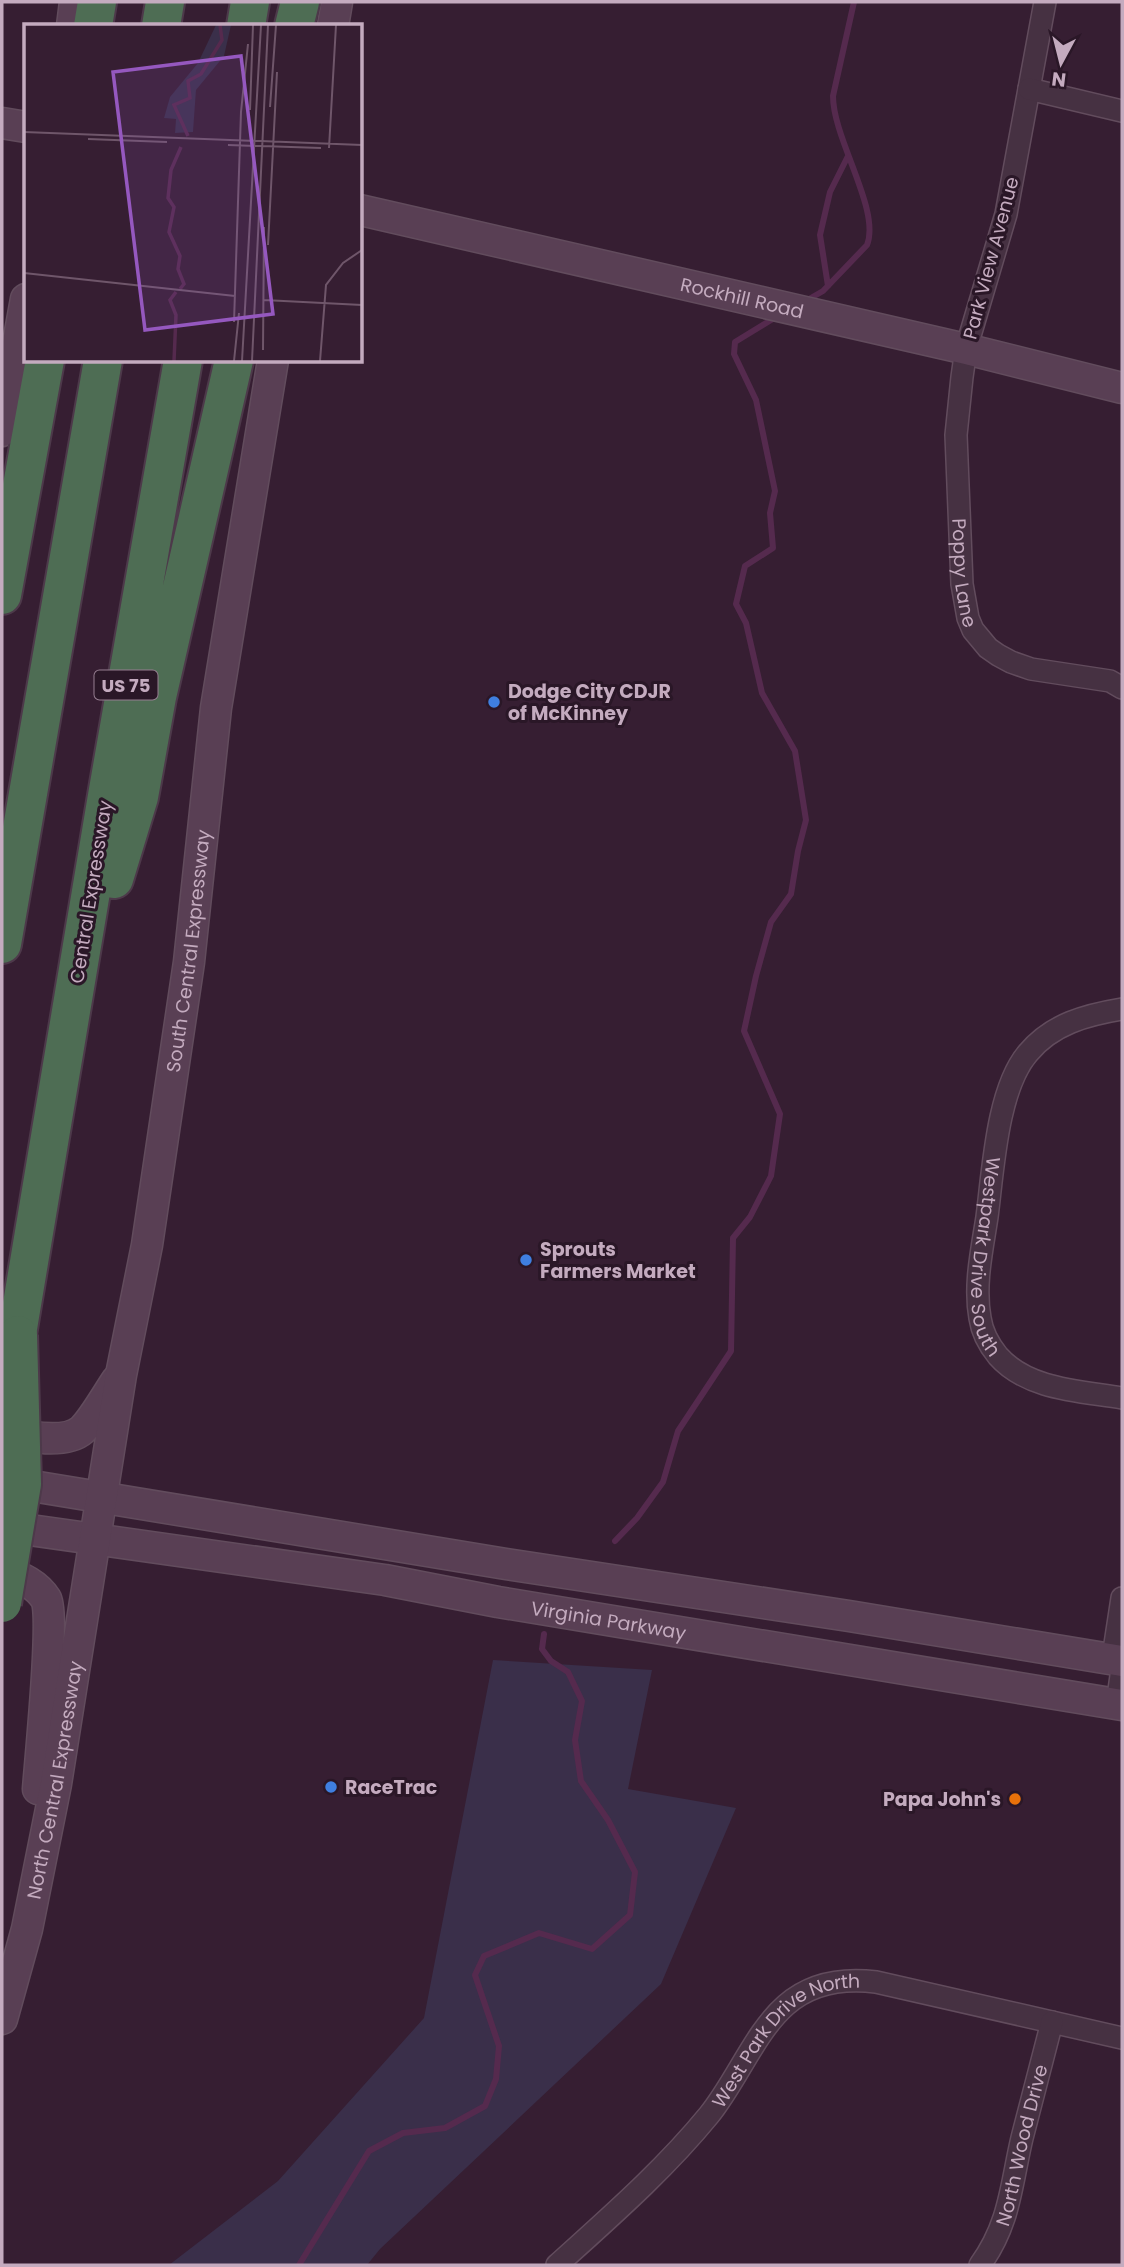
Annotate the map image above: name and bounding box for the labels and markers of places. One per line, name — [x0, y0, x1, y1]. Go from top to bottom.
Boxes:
place label: Dodge City CDJR of McKinney — [508, 678, 671, 727]
marker: Dodge City CDJR of McKinney — [486, 694, 502, 710]
place label: Sprouts Farmers Market — [540, 1236, 696, 1285]
marker: Sprouts Farmers Market — [518, 1252, 534, 1268]
place label: RaceTrac — [345, 1774, 437, 1801]
marker: RaceTrac — [323, 1779, 339, 1795]
place label: Papa John's — [883, 1786, 1001, 1813]
marker: Papa John's — [1007, 1791, 1023, 1807]

